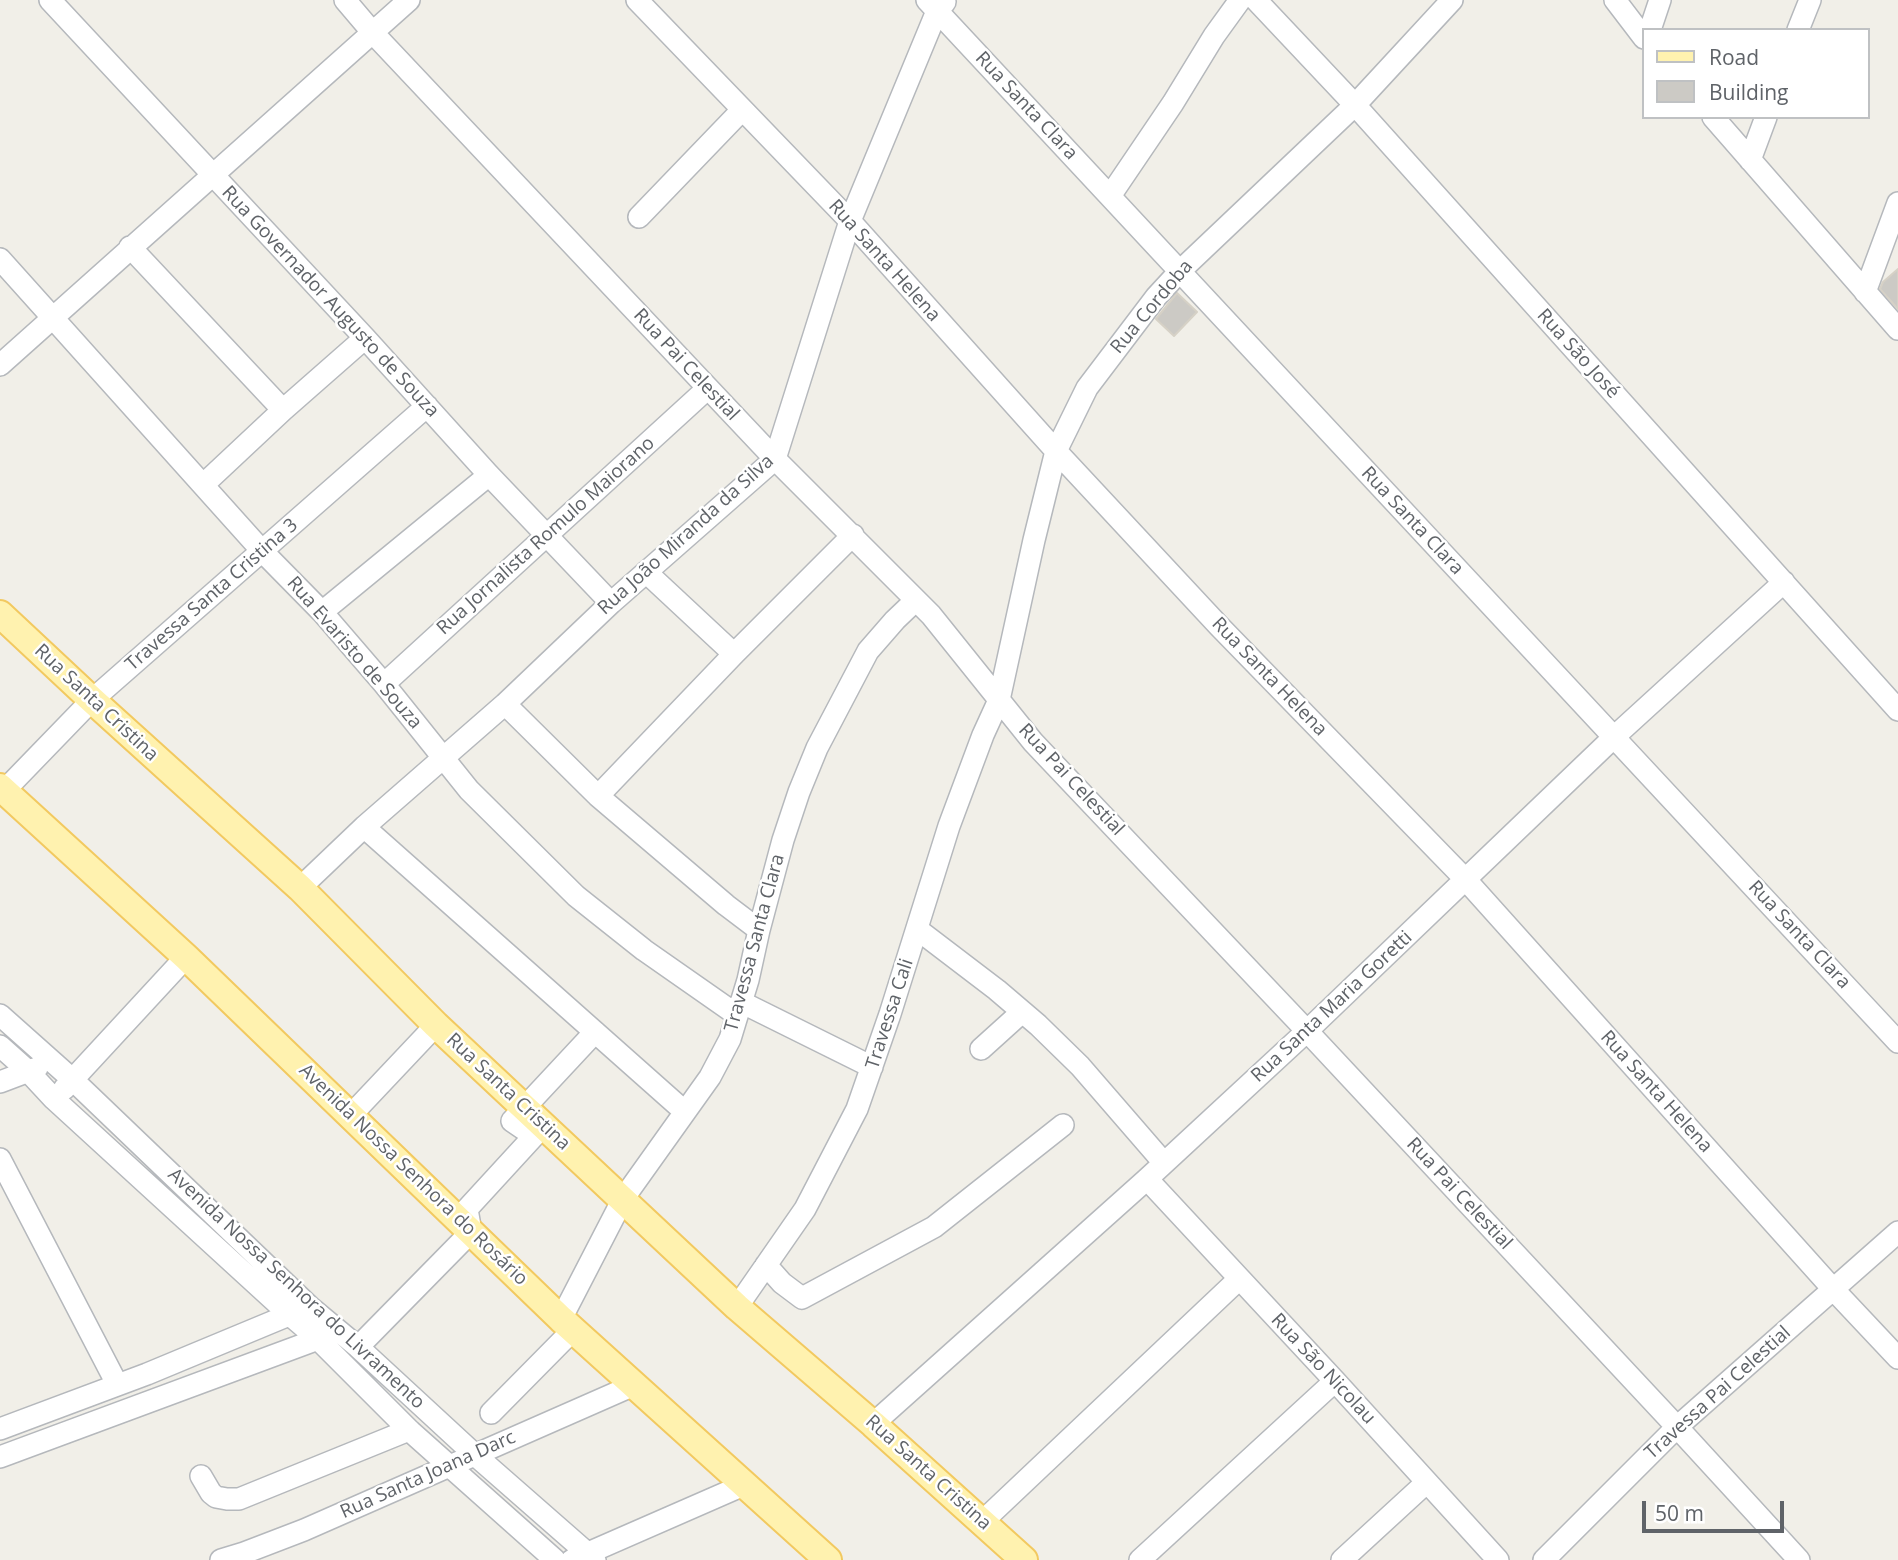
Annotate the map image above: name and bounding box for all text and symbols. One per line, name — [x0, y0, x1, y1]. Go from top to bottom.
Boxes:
legend — [1643, 28, 1870, 119]
text: Road — [1709, 43, 1759, 71]
street label: Rua Santa Clara — [970, 47, 1082, 165]
text: Building — [1709, 78, 1788, 106]
street label: Rua Governador Augusto de Souza — [217, 182, 443, 422]
street label: Rua Santa Helena — [823, 195, 945, 327]
street label: Rua Cordoba — [1106, 256, 1198, 358]
street label: Rua Pai Celestial — [628, 304, 744, 426]
street label: Rua São José — [1532, 305, 1624, 403]
street label: Rua Jornalista Romulo Maiorano — [432, 432, 660, 640]
street label: Rua João Miranda da Silva — [593, 450, 779, 620]
street label: Rua Santa Clara — [1356, 462, 1468, 580]
street label: Travessa Santa Cristina 3 — [121, 514, 303, 676]
street label: Rua Evaristo de Souza — [282, 572, 426, 734]
street label: Rua Santa Helena — [1207, 613, 1331, 741]
street label: Rua Santa Cristina — [29, 640, 163, 766]
street label: Rua Pai Celestial — [1013, 719, 1129, 841]
street label: Travessa Santa Clara — [720, 852, 790, 1034]
street label: Rua Santa Clara — [1743, 876, 1855, 994]
street label: Rua Santa Maria Goretti — [1247, 927, 1417, 1087]
street label: Travessa Cali — [861, 956, 919, 1072]
street label: Rua Santa Helena — [1595, 1026, 1717, 1158]
street label: Rua Santa Cristina — [441, 1029, 575, 1155]
street label: Avenida Nossa Senhora do Rosário — [294, 1060, 532, 1290]
street label: Rua Pai Celestial — [1401, 1133, 1517, 1255]
street label: Avenida Nossa Senhora do Livramento — [163, 1164, 429, 1414]
street label: Rua São Nicolau — [1266, 1309, 1380, 1429]
street label: Travessa Pai Celestial — [1640, 1322, 1796, 1464]
street label: Rua Santa Cristina — [861, 1411, 995, 1535]
street label: Rua Santa Joana Darc — [337, 1426, 519, 1524]
scale bar — [1646, 1486, 1788, 1530]
text: 50 m — [1655, 1499, 1704, 1527]

